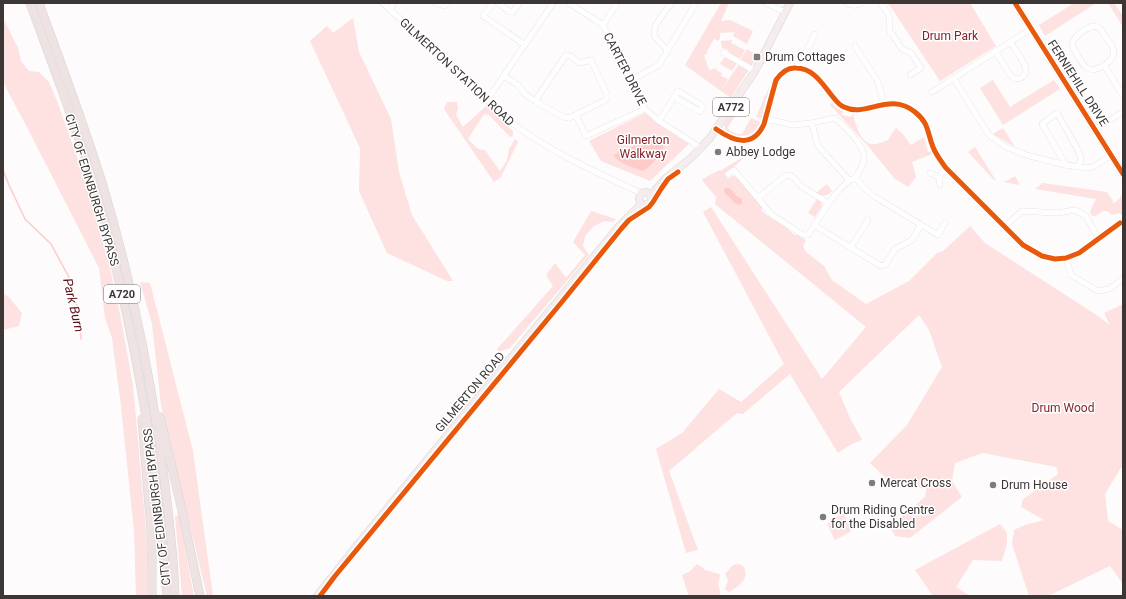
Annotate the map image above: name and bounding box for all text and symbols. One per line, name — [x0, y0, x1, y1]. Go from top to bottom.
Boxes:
street label: GILMERTON STATION ROAD — [397, 15, 517, 129]
park label: Drum Park — [922, 29, 979, 43]
street label: CARTER DRIVE — [601, 30, 649, 108]
street label: FERNIEHILL DRIVE — [1045, 37, 1111, 129]
place label: Drum Cottages — [765, 50, 845, 64]
marker: Drum Cottages — [752, 52, 762, 62]
road number: A772 — [713, 98, 749, 116]
street label: CITY OF EDINBURGH BYPASS — [62, 112, 122, 268]
park label: Gilmerton Walkway — [617, 133, 669, 161]
place label: Abbey Lodge — [726, 145, 795, 159]
marker: Abbey Lodge — [713, 147, 723, 157]
water label: Park Burn — [60, 277, 87, 333]
road number: A720 — [104, 285, 140, 303]
street label: GILMERTON ROAD — [432, 349, 508, 435]
park label: Drum Wood — [1032, 401, 1094, 415]
street label: CITY OF EDINBURGH BYPASS — [140, 428, 174, 586]
place label: Mercat Cross — [880, 476, 952, 490]
marker: Mercat Cross — [867, 478, 877, 488]
place label: Drum House — [1001, 478, 1068, 492]
marker: Drum House — [988, 480, 998, 490]
place label: Drum Riding Centre for the Disabled — [831, 503, 934, 531]
marker: Drum Riding Centre for the Disabled — [818, 512, 828, 522]

